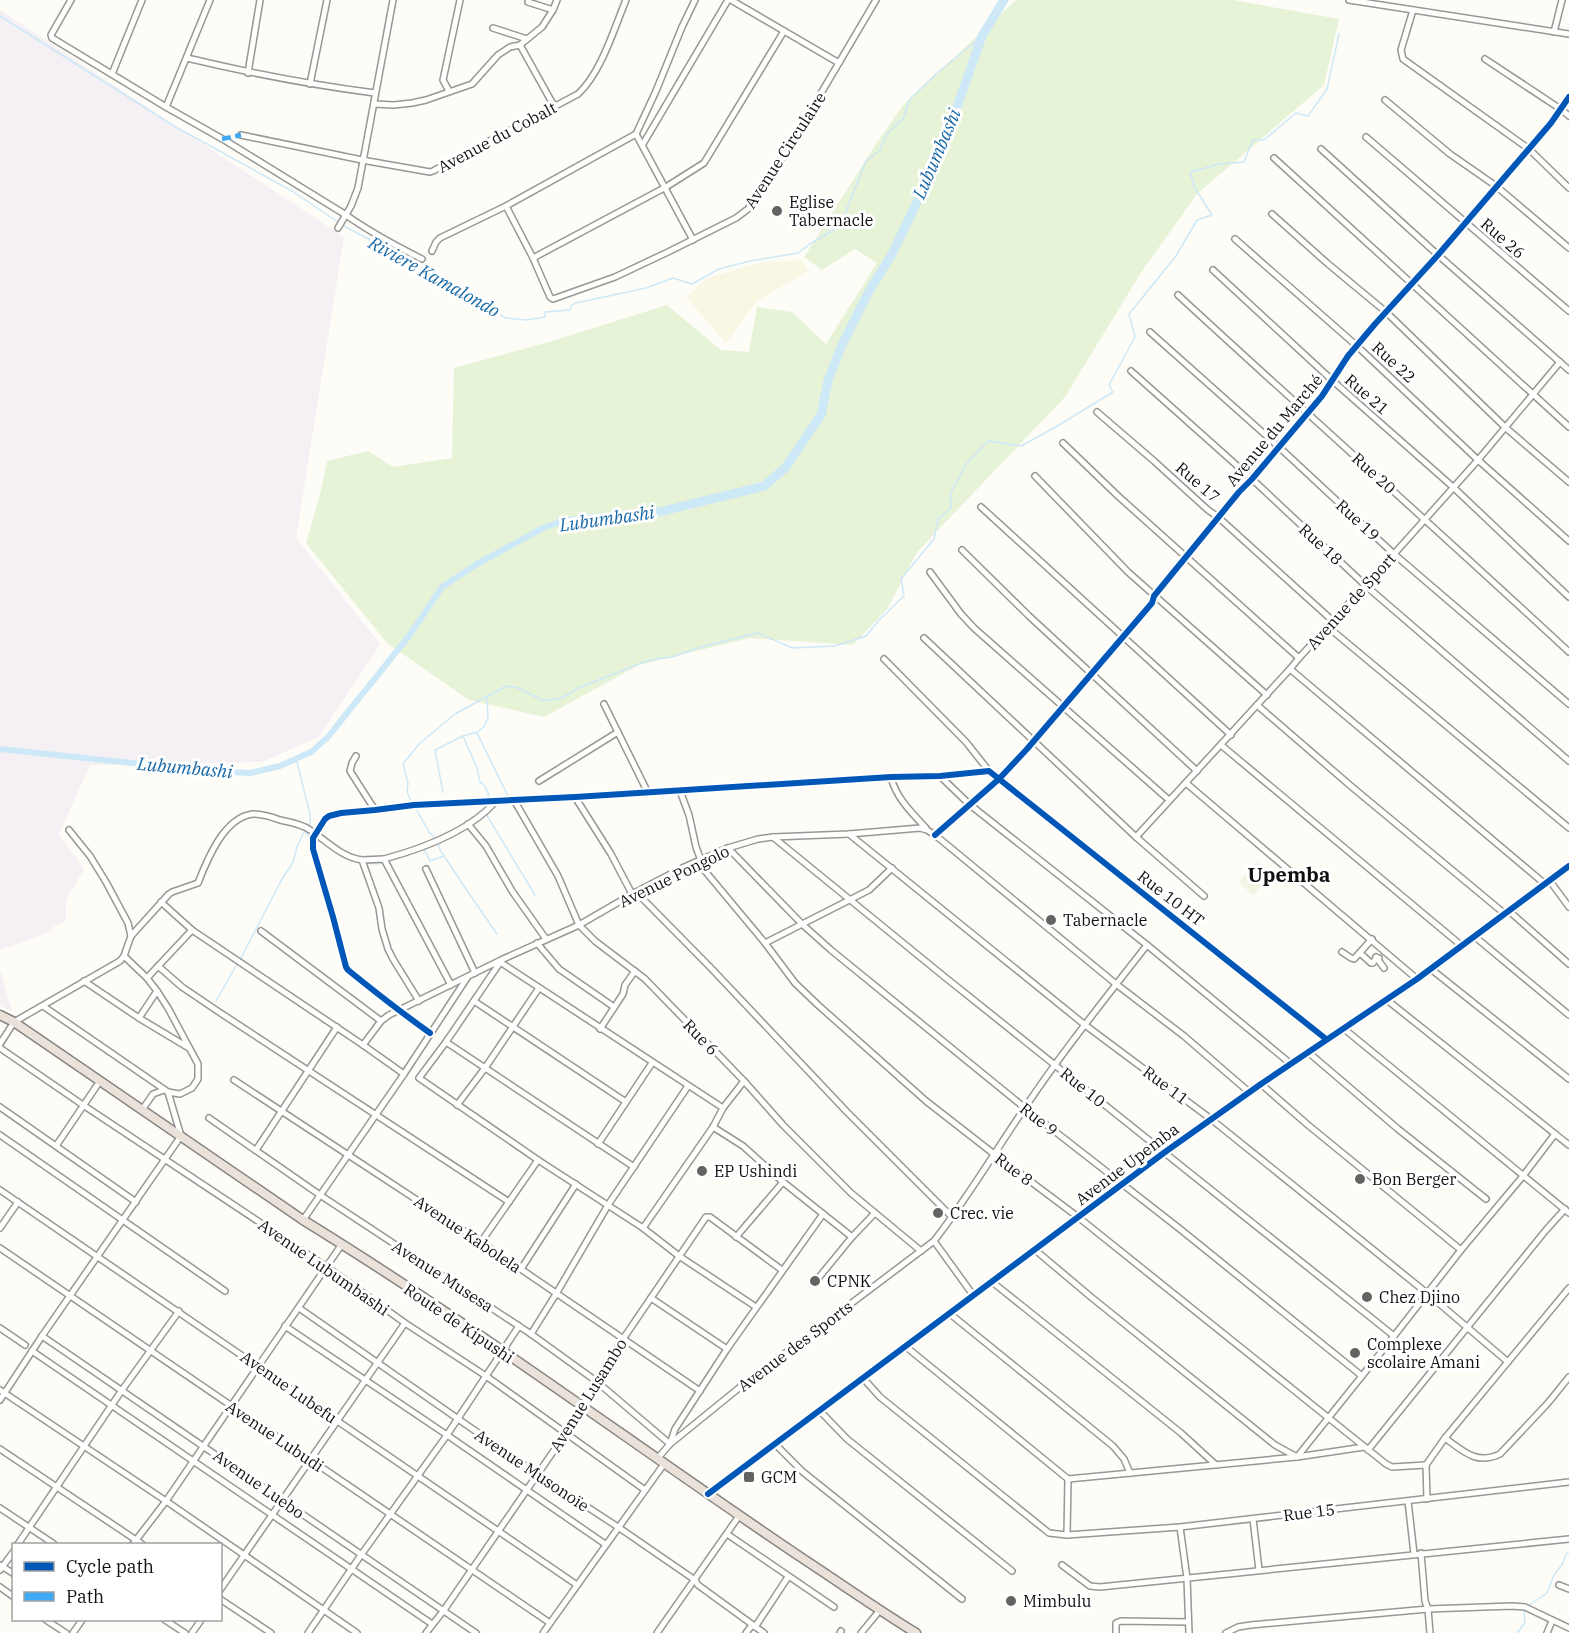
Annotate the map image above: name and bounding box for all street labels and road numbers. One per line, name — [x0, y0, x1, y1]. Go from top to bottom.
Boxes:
street label: Avenue Circulaire — [740, 88, 830, 212]
street label: Avenue du Cobalt — [434, 97, 560, 177]
street label: Rue 26 — [1477, 213, 1529, 263]
street label: Rue 22 — [1368, 337, 1420, 387]
street label: Rue 21 — [1341, 369, 1393, 419]
street label: Avenue du Marché — [1221, 370, 1327, 490]
street label: Rue 20 — [1348, 448, 1400, 498]
street label: Rue 17 — [1172, 457, 1224, 507]
street label: Rue 19 — [1332, 495, 1384, 545]
street label: Rue 18 — [1295, 519, 1347, 569]
street label: Avenue de Sport — [1302, 548, 1400, 653]
street label: Avenue Pongolo — [616, 841, 732, 911]
street label: Rue 10 HT — [1134, 866, 1208, 930]
street label: Rue 6 — [679, 1015, 723, 1059]
street label: Rue 11 — [1139, 1061, 1193, 1109]
street label: Rue 10 — [1056, 1063, 1110, 1111]
street label: Rue 9 — [1016, 1098, 1062, 1140]
street label: Avenue Upemba — [1071, 1119, 1183, 1209]
street label: Rue 8 — [991, 1148, 1037, 1190]
street label: Avenue Kabolela — [410, 1191, 526, 1277]
street label: Avenue Lubumbashi — [255, 1214, 393, 1320]
street label: Avenue Musesa — [389, 1236, 498, 1316]
street label: Route de Kipushi — [400, 1279, 518, 1367]
street label: Avenue des Sports — [734, 1296, 856, 1396]
street label: Avenue Lusambo — [545, 1335, 631, 1455]
street label: Avenue Lubefu — [237, 1346, 341, 1428]
street label: Avenue Lubudi — [222, 1396, 328, 1476]
street label: Avenue Musonoïe — [471, 1424, 593, 1516]
street label: Avenue Luebo — [210, 1445, 308, 1523]
street label: Rue 15 — [1282, 1499, 1336, 1525]

